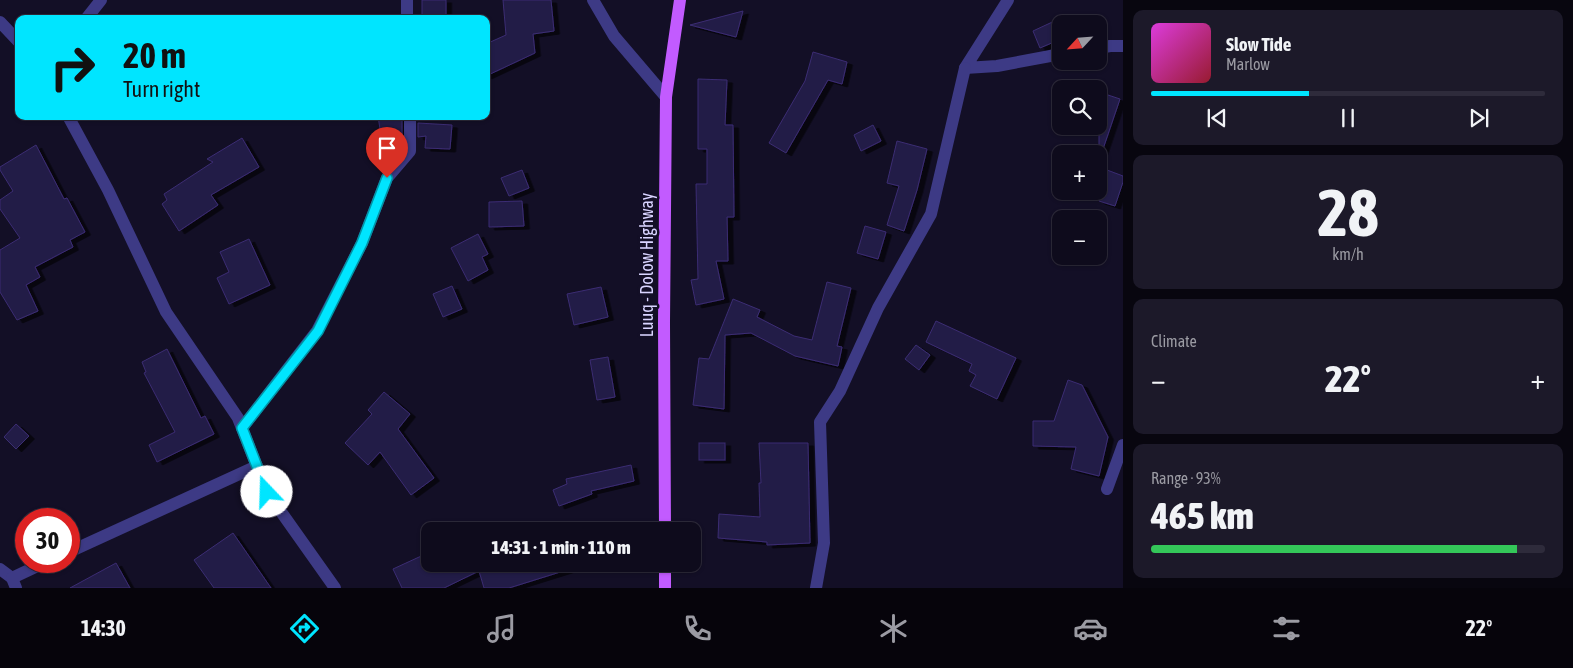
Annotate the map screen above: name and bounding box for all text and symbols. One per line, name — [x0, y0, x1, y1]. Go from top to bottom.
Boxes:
north arrow — [1052, 15, 1108, 70]
map controls — [1052, 15, 1107, 265]
text: Slow Tide — [1226, 33, 1291, 55]
icon: right — [40, 35, 105, 100]
text: 20 m — [123, 35, 186, 75]
text: Marlow — [1226, 55, 1270, 73]
text: Turn right — [123, 76, 200, 102]
button: search — [1052, 80, 1107, 135]
icon: previous — [1203, 104, 1231, 132]
icon: pause — [1334, 104, 1362, 132]
icon: next — [1465, 104, 1493, 132]
pin — [366, 127, 408, 178]
icon: arrive — [373, 134, 401, 162]
button: + — [1052, 145, 1107, 200]
text: 28 — [1317, 175, 1379, 250]
street label: Luuq - Dolow Highway — [636, 193, 657, 337]
button: − — [1052, 210, 1107, 265]
text: km/h — [1332, 245, 1364, 263]
text: Climate — [1151, 332, 1197, 350]
text: 22° — [1325, 357, 1371, 400]
text: − — [1151, 363, 1166, 395]
text: + — [1530, 363, 1545, 395]
position arrow — [240, 465, 292, 517]
text: Range · 93% — [1151, 469, 1221, 487]
text: 465 km — [1151, 494, 1254, 537]
speed limit sign: 30 — [15, 508, 80, 573]
text: 14:31 · 1 min · 110 m — [491, 536, 631, 558]
icon: directions — [287, 611, 322, 646]
icon: music — [484, 611, 519, 646]
icon: phone — [680, 611, 715, 646]
icon: climate — [876, 611, 911, 646]
icon: car — [1073, 611, 1108, 646]
icon: filters — [1269, 611, 1304, 646]
text: 14:30 — [81, 615, 126, 641]
text: 22° — [1465, 615, 1492, 641]

